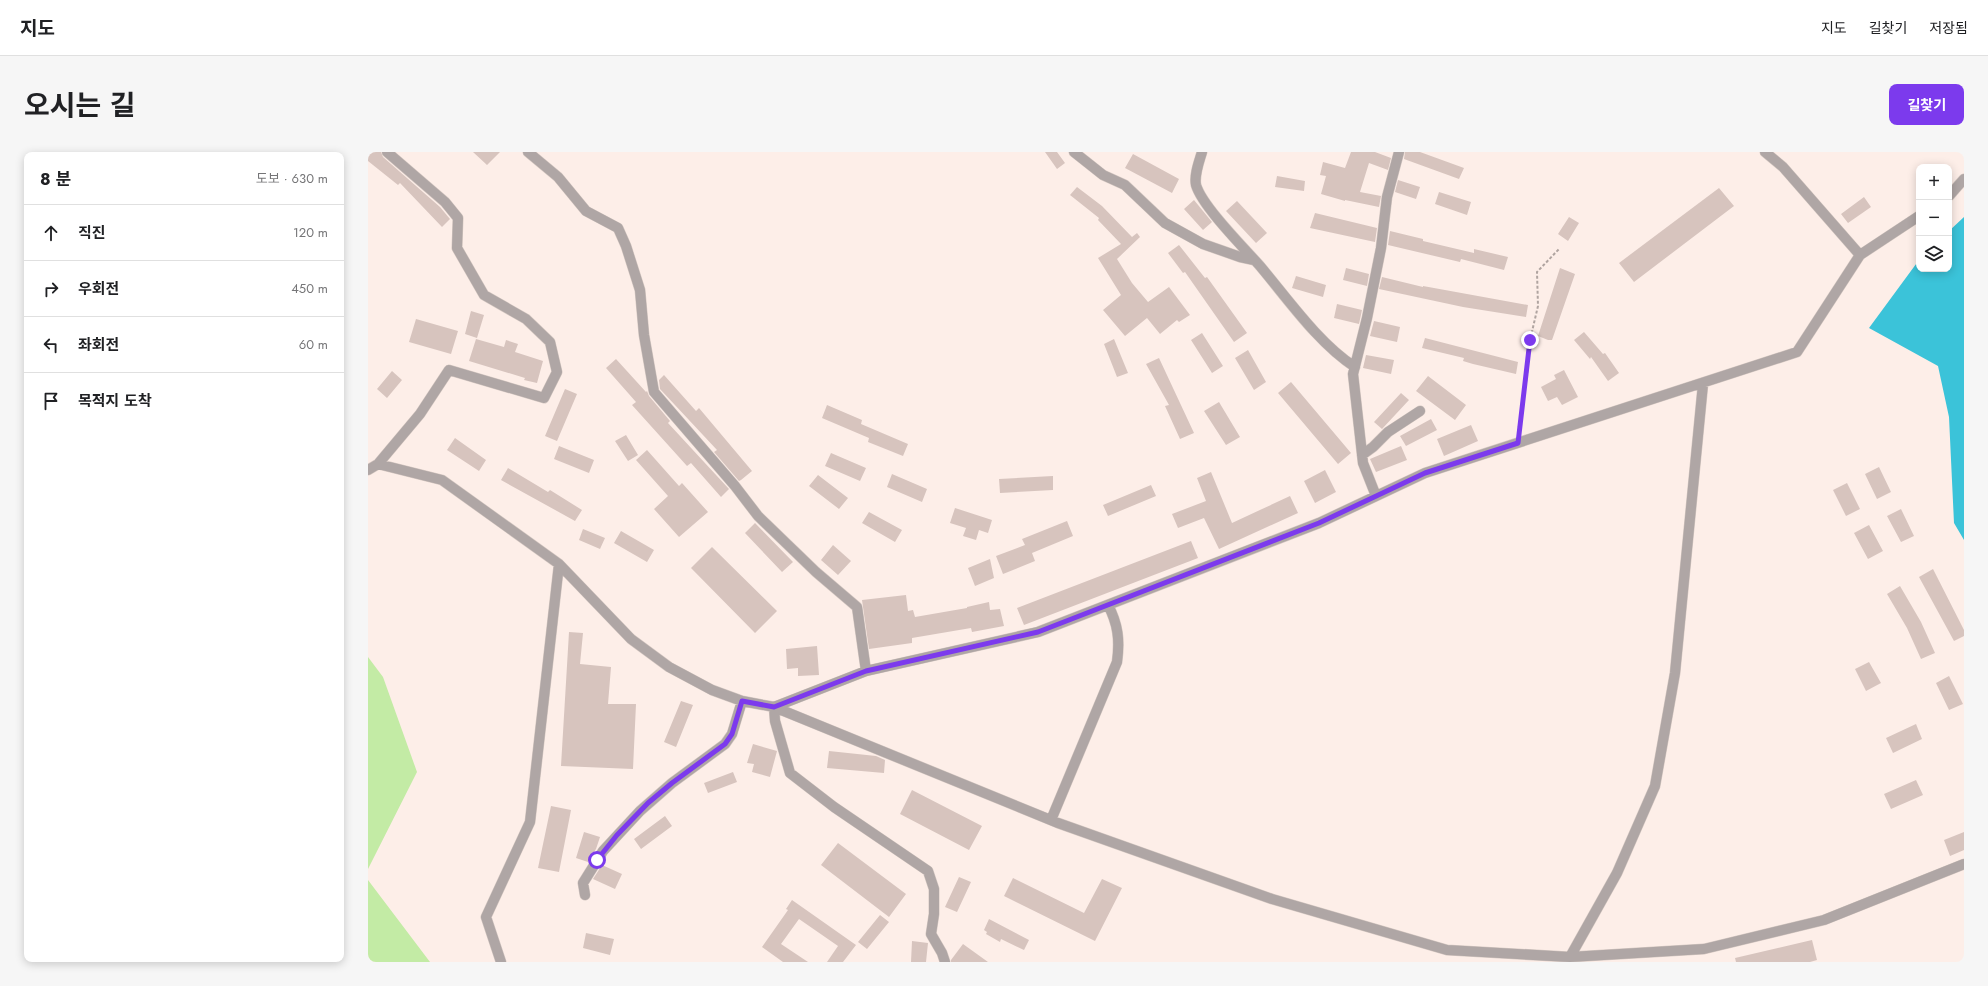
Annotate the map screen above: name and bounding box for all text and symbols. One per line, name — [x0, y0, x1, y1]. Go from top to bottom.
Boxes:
text: 지도 — [20, 15, 55, 42]
text: 지도 — [1821, 18, 1847, 38]
text: 길찾기 — [1869, 18, 1907, 38]
text: 저장됨 — [1929, 18, 1968, 38]
button: 길찾기 — [1889, 84, 1964, 125]
text: 오시는 길 — [24, 85, 135, 126]
map controls — [1916, 164, 1952, 272]
button: + — [1916, 164, 1952, 200]
text: 8 분 — [40, 167, 71, 191]
text: 도보 · 630 m — [256, 169, 328, 188]
button: − — [1916, 200, 1952, 236]
icon: ahead — [40, 222, 62, 244]
text: 직진 — [78, 222, 106, 244]
text: 120 m — [293, 223, 328, 242]
button: layers — [1916, 236, 1952, 272]
icon: right — [40, 278, 62, 300]
text: 우회전 — [78, 278, 119, 300]
text: 450 m — [291, 279, 328, 298]
route end — [1521, 331, 1539, 349]
icon: left — [40, 334, 62, 356]
text: 좌회전 — [78, 334, 119, 356]
text: 60 m — [299, 335, 328, 354]
icon: arrive — [40, 390, 62, 412]
text: 목적지 도착 — [78, 390, 152, 412]
route start — [588, 851, 606, 869]

